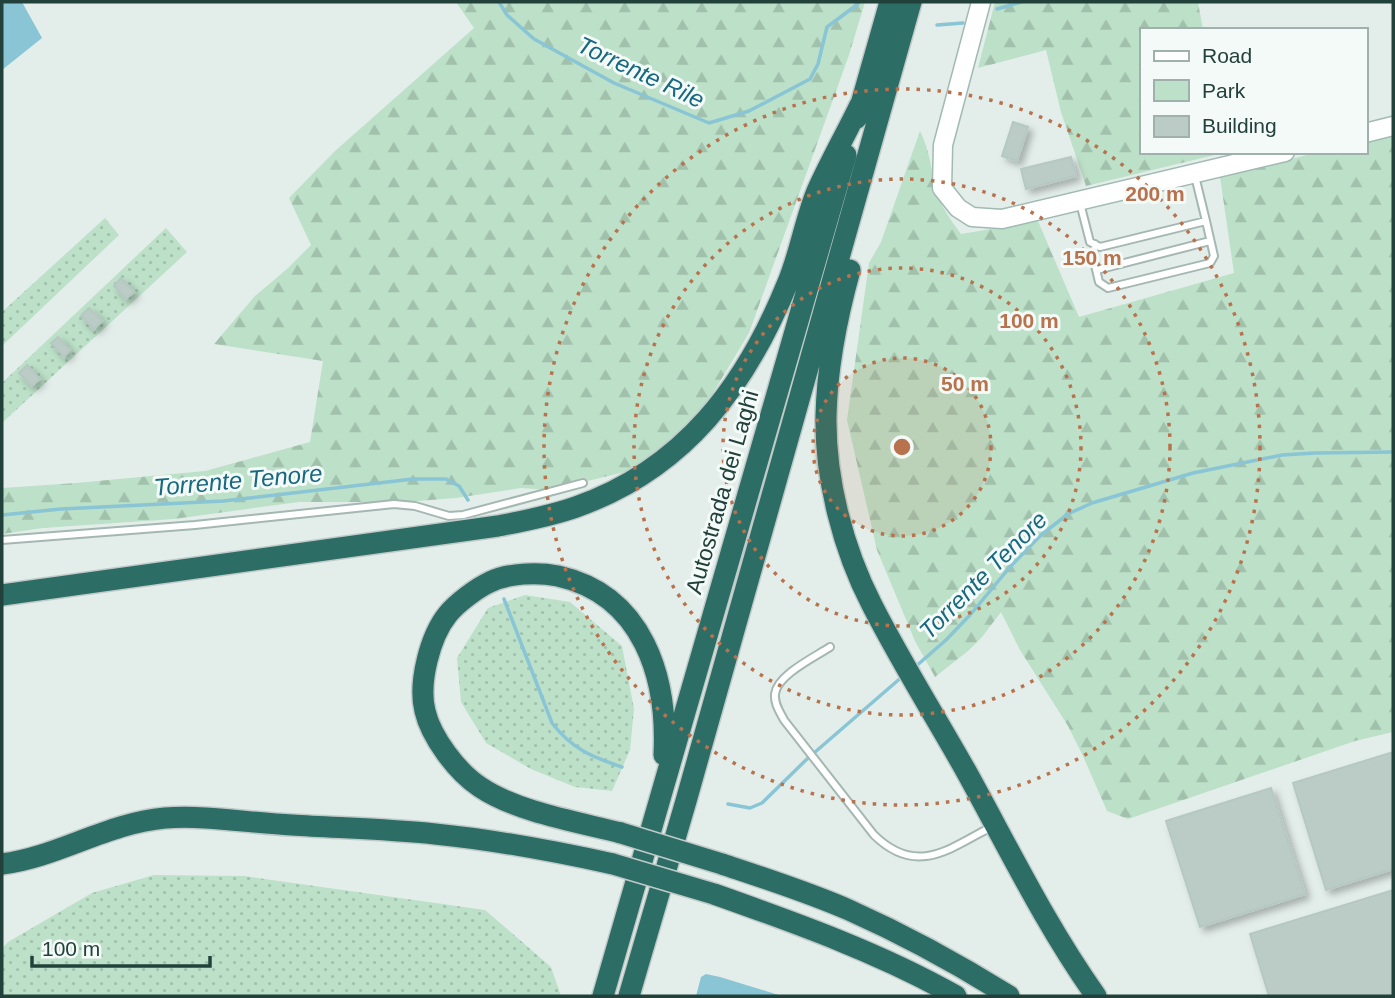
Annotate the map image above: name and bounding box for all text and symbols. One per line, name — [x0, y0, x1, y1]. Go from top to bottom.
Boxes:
legend — [1140, 28, 1367, 154]
water label: Torrente Rile — [573, 31, 709, 113]
text: Road — [1202, 44, 1252, 67]
text: Park — [1202, 79, 1246, 102]
text: Building — [1202, 114, 1277, 137]
text: 200 m — [1125, 182, 1185, 205]
text: 150 m — [1062, 246, 1122, 269]
text: 100 m — [999, 309, 1059, 332]
text: 50 m — [941, 372, 989, 395]
street label: Autostrada dei Laghi — [680, 387, 764, 597]
centre of rings — [890, 435, 914, 459]
water label: Torrente Tenore — [153, 459, 323, 501]
water label: Torrente Tenore — [914, 506, 1052, 644]
scale bar — [32, 925, 210, 969]
text: 100 m — [42, 937, 100, 960]

